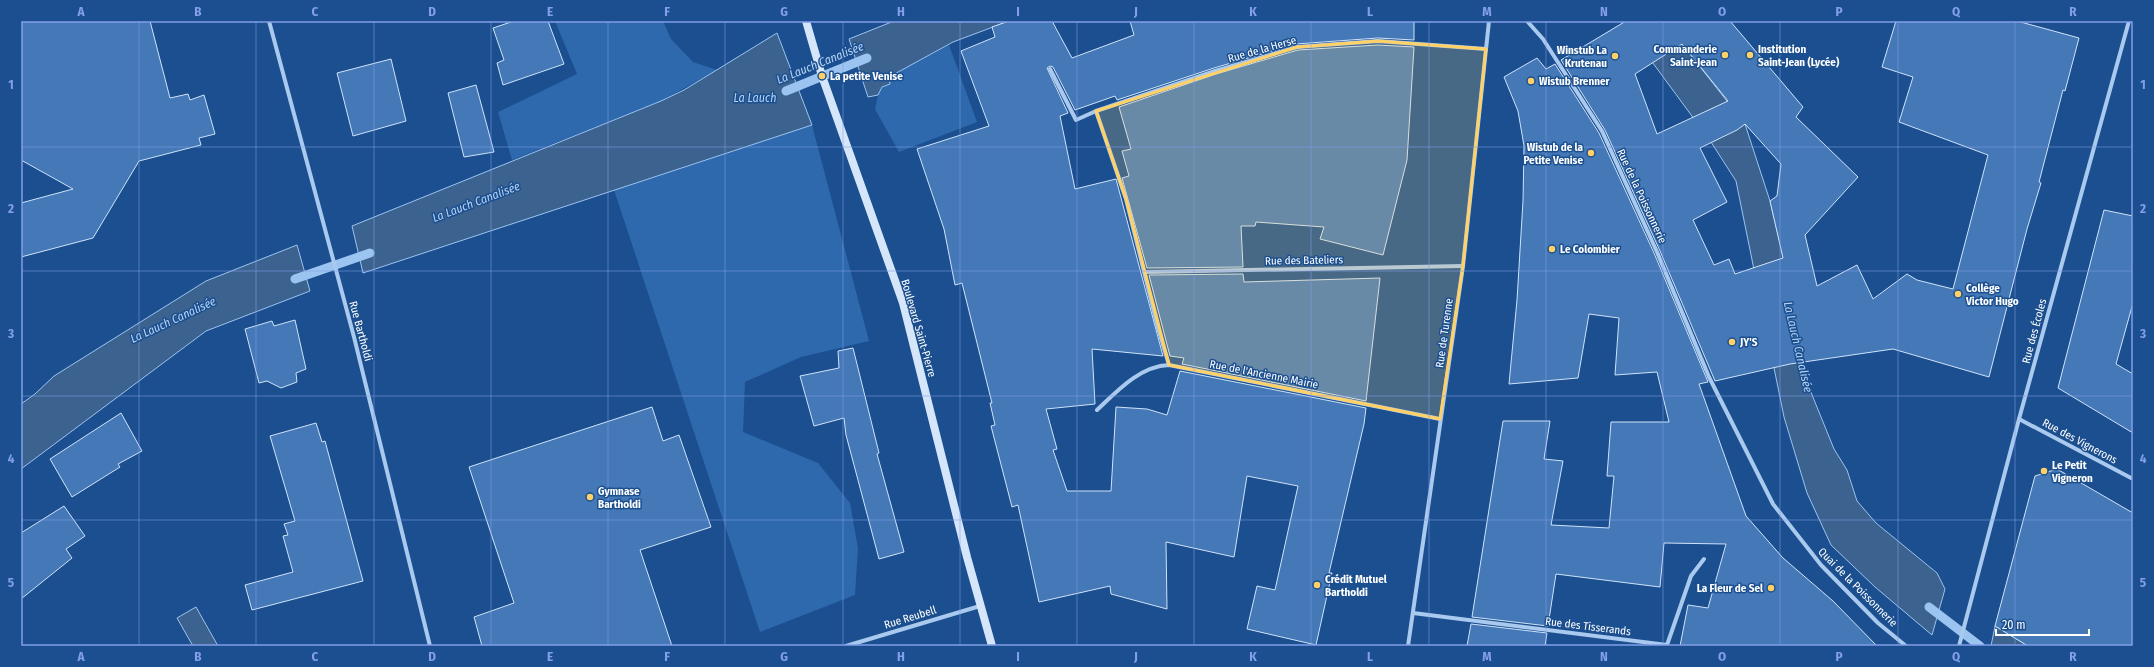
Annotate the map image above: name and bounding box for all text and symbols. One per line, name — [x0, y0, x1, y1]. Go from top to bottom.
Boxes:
text: A — [76, 4, 85, 19]
text: B — [194, 4, 202, 19]
text: C — [312, 4, 319, 19]
text: D — [428, 4, 436, 19]
text: E — [547, 4, 553, 19]
text: F — [664, 4, 670, 19]
text: G — [780, 4, 788, 19]
text: H — [897, 4, 905, 19]
text: I — [1016, 4, 1020, 19]
text: J — [1133, 4, 1138, 19]
text: K — [1249, 4, 1257, 19]
text: L — [1367, 4, 1373, 19]
text: M — [1482, 4, 1492, 19]
text: N — [1600, 4, 1608, 19]
text: O — [1718, 4, 1726, 19]
text: P — [1835, 4, 1843, 19]
text: Q — [1952, 4, 1961, 19]
text: R — [2069, 4, 2077, 19]
street label: Rue de la Herse — [1226, 34, 1298, 65]
water label: La Lauch Canalisée — [774, 39, 866, 87]
place label: Commanderie Saint-Jean — [1654, 43, 1717, 69]
place label: Institution Saint-Jean (Lycée) — [1758, 43, 1840, 69]
place label: Winstub La Krutenau — [1557, 44, 1608, 70]
marker: Commanderie Saint-Jean — [1720, 50, 1730, 60]
marker: Institution Saint-Jean (Lycée) — [1745, 50, 1755, 60]
marker: Winstub La Krutenau — [1610, 51, 1620, 61]
place label: La petite Venise — [830, 70, 903, 83]
marker: La petite Venise — [817, 71, 827, 81]
place label: Wistub Brenner — [1539, 75, 1611, 88]
marker: Wistub Brenner — [1526, 76, 1536, 86]
text: 1 — [8, 77, 14, 92]
text: 1 — [2140, 77, 2146, 92]
water label: La Lauch — [734, 91, 776, 105]
place label: Wistub de la Petite Venise — [1523, 141, 1584, 167]
street label: Rue de la Poissonnerie — [1614, 147, 1669, 245]
marker: Wistub de la Petite Venise — [1586, 148, 1596, 158]
water label: La Lauch Canalisée — [430, 179, 522, 225]
text: 2 — [7, 201, 14, 216]
text: 2 — [2139, 201, 2146, 216]
place label: Le Colombier — [1560, 243, 1621, 256]
marker: Le Colombier — [1547, 244, 1557, 254]
street label: Rue des Bateliers — [1265, 253, 1343, 268]
street label: Boulevard Saint-Pierre — [898, 278, 939, 379]
place label: Collège Victor Hugo — [1965, 282, 2019, 308]
marker: Collège Victor Hugo — [1953, 289, 1963, 299]
water label: La Lauch Canalisée — [128, 294, 218, 346]
street label: Rue de Turenne — [1433, 297, 1456, 369]
street label: Rue des Écoles — [2019, 297, 2049, 365]
street label: Rue Bartholdi — [346, 300, 375, 363]
water label: La Lauch Canalisée — [1781, 300, 1815, 394]
text: 3 — [7, 326, 14, 341]
text: 3 — [2139, 326, 2146, 341]
place label: JY'S — [1739, 336, 1758, 349]
marker: JY'S — [1727, 337, 1737, 347]
street label: Rue de l'Ancienne Mairie — [1208, 358, 1319, 391]
street label: Rue des Vignerons — [2040, 416, 2120, 467]
text: 4 — [8, 451, 15, 466]
text: 4 — [2140, 451, 2147, 466]
place label: Le Petit Vigneron — [2051, 459, 2093, 485]
marker: Le Petit Vigneron — [2039, 466, 2049, 476]
place label: Gymnase Bartholdi — [598, 485, 641, 511]
marker: Gymnase Bartholdi — [585, 492, 595, 502]
street label: Quai de la Poissonnerie — [1815, 545, 1900, 630]
place label: Crédit Mutuel Bartholdi — [1325, 573, 1388, 599]
text: 5 — [8, 575, 14, 590]
text: 5 — [2140, 575, 2146, 590]
marker: Crédit Mutuel Bartholdi — [1312, 580, 1322, 590]
place label: La Fleur de Sel — [1697, 582, 1764, 595]
marker: La Fleur de Sel — [1766, 583, 1776, 593]
street label: Rue Reubell — [882, 603, 938, 632]
scale bar — [1996, 611, 2089, 637]
street label: Rue des Tisserands — [1544, 615, 1632, 638]
text: 20 m — [2002, 618, 2026, 632]
text: A — [76, 649, 85, 664]
text: B — [194, 649, 202, 664]
text: C — [312, 649, 319, 664]
text: D — [428, 649, 436, 664]
text: E — [547, 649, 553, 664]
text: F — [664, 649, 670, 664]
text: G — [780, 649, 788, 664]
text: H — [897, 649, 905, 664]
text: I — [1016, 649, 1020, 664]
text: J — [1133, 649, 1138, 664]
text: K — [1249, 649, 1257, 664]
text: L — [1367, 649, 1373, 664]
text: M — [1482, 649, 1492, 664]
text: N — [1600, 649, 1608, 664]
text: O — [1718, 649, 1726, 664]
text: P — [1835, 649, 1843, 664]
text: Q — [1952, 649, 1961, 664]
text: R — [2069, 649, 2077, 664]

